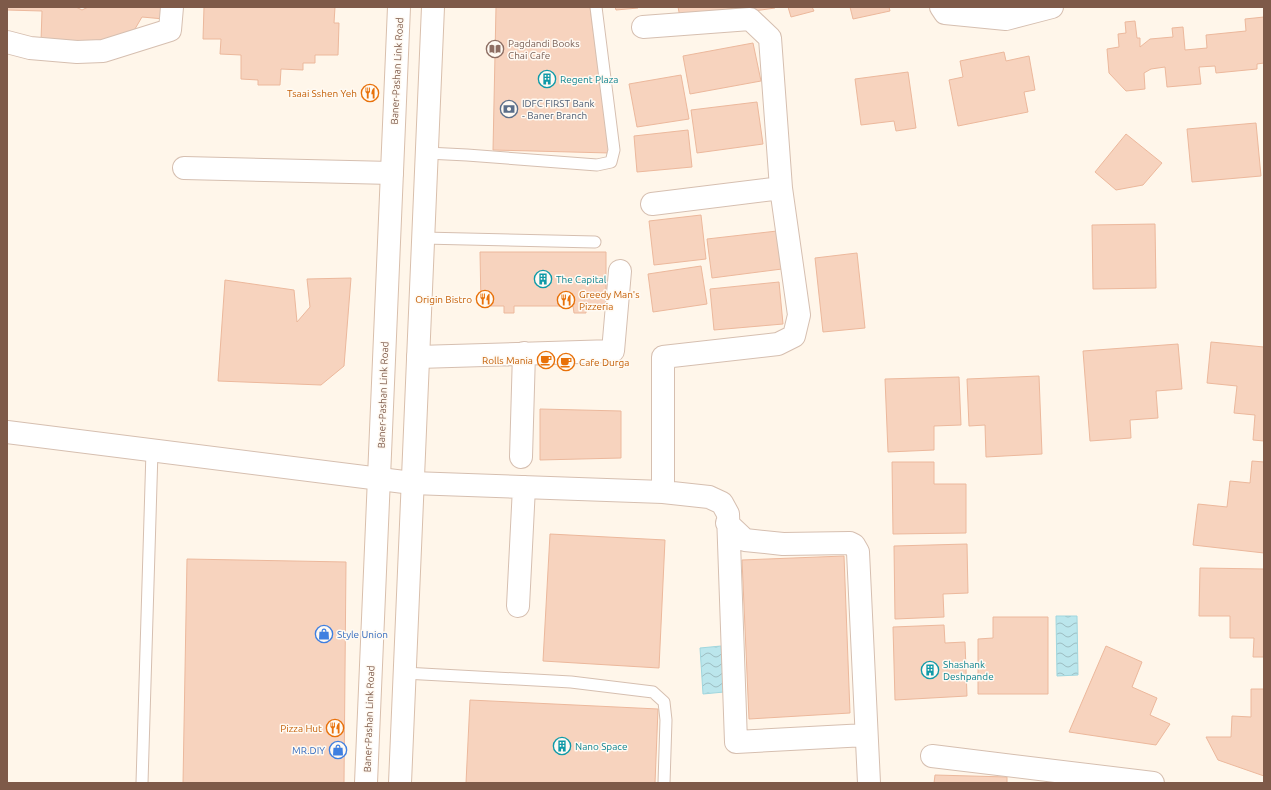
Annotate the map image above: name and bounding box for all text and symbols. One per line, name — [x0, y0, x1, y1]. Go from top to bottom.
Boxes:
street label: Baner-Pashan Link Road — [389, 17, 405, 125]
place label: Pagdandi Books Chai Cafe — [508, 38, 580, 61]
library icon: Pagdandi Books Chai Cafe — [485, 39, 505, 59]
building icon: Regent Plaza — [537, 69, 557, 89]
place label: Regent Plaza — [560, 74, 618, 85]
restaurant icon: Tsaai Sshen Yeh — [360, 83, 380, 103]
place label: Tsaai Sshen Yeh — [287, 88, 357, 99]
place label: IDFC FIRST Bank - Baner Branch — [522, 98, 595, 121]
bank icon: IDFC FIRST Bank - Baner Branch — [499, 99, 519, 119]
building icon: The Capital — [533, 269, 553, 289]
place label: The Capital — [556, 274, 607, 285]
restaurant icon: Origin Bistro — [475, 289, 495, 309]
place label: Greedy Man's Pizzeria — [579, 289, 640, 312]
restaurant icon: Greedy Man's Pizzeria — [556, 290, 576, 310]
place label: Origin Bistro — [415, 294, 472, 305]
street label: Baner-Pashan Link Road — [376, 341, 390, 449]
cafe icon: Rolls Mania — [536, 350, 556, 370]
cafe icon: Cafe Durga — [556, 352, 576, 372]
place label: Rolls Mania — [482, 355, 533, 366]
place label: Cafe Durga — [579, 357, 629, 368]
shop icon: Style Union — [314, 624, 334, 644]
place label: Style Union — [337, 629, 388, 640]
place label: Shashank Deshpande — [943, 659, 994, 682]
building icon: Shashank Deshpande — [920, 660, 940, 680]
street label: Baner-Pashan Link Road — [362, 665, 376, 773]
restaurant icon: Pizza Hut — [325, 718, 345, 738]
place label: Pizza Hut — [280, 723, 322, 734]
building icon: Nano Space — [552, 736, 572, 756]
shop icon: MR.DIY — [328, 740, 348, 760]
place label: Nano Space — [575, 741, 628, 752]
place label: MR.DIY — [292, 745, 325, 756]

